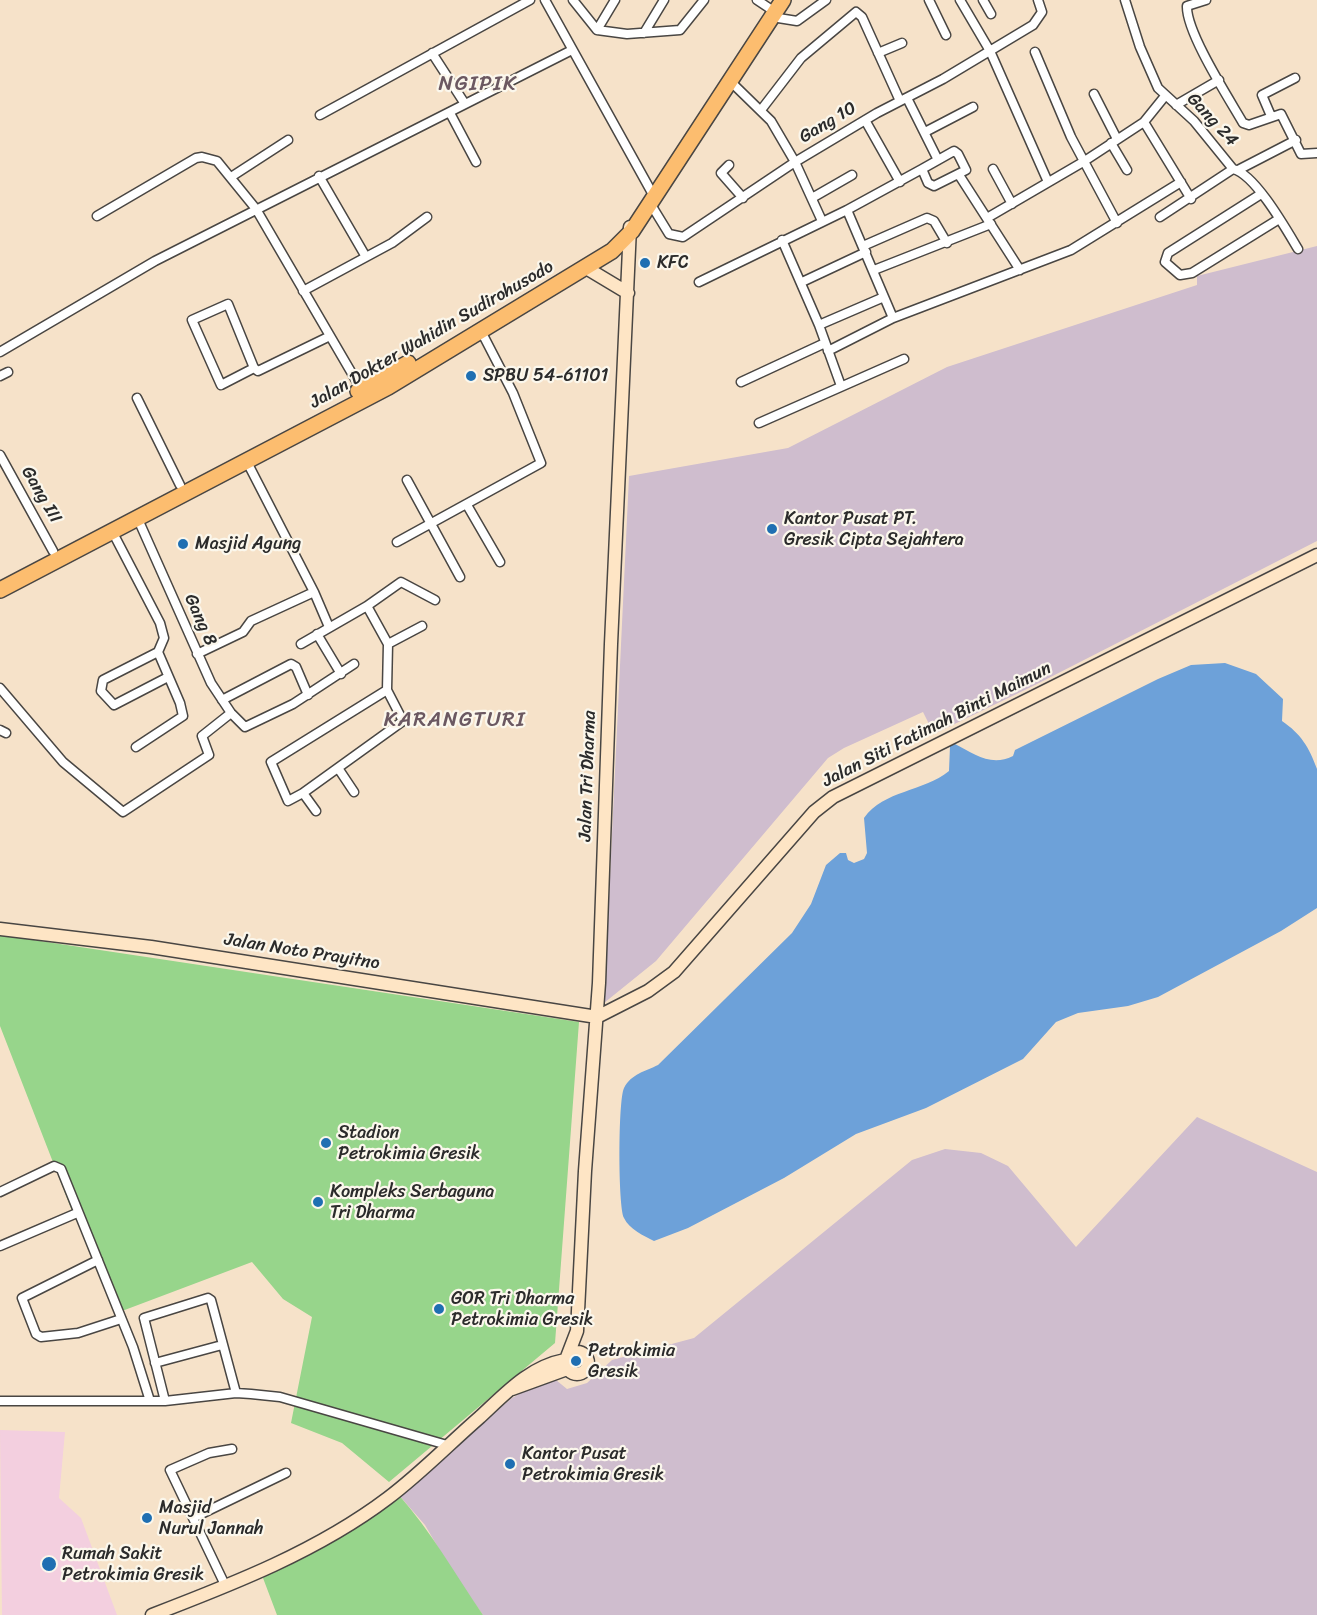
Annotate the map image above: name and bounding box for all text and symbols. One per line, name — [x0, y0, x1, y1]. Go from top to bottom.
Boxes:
district label: NGIPIK — [440, 72, 516, 98]
street label: Gang 24 — [1182, 89, 1242, 151]
street label: Gang 10 — [796, 98, 860, 148]
place label: KFC — [657, 252, 689, 274]
street label: Jalan Dokter Wahidin Sudirohusodo — [306, 256, 558, 414]
marker: KFC — [638, 256, 652, 270]
place label: SPBU 54-61101 — [483, 365, 608, 387]
marker: SPBU 54-61101 — [464, 369, 478, 383]
street label: Gang III — [16, 463, 66, 527]
place label: Kantor Pusat PT. Gresik Cipta Sejahtera — [784, 508, 964, 550]
marker: Kantor Pusat PT. Gresik Cipta Sejahtera — [765, 522, 779, 536]
place label: Masjid Agung — [195, 533, 301, 555]
marker: Masjid Agung — [176, 537, 190, 551]
street label: Gang 8 — [179, 591, 221, 649]
street label: Jalan Siti Fatimah Binti Maimun — [819, 658, 1055, 792]
district label: KARANGTURI — [384, 708, 526, 734]
street label: Jalan Tri Dharma — [575, 710, 601, 842]
street label: Jalan Noto Prayitno — [223, 929, 381, 975]
place label: Stadion Petrokimia Gresik — [338, 1122, 480, 1164]
marker: Stadion Petrokimia Gresik — [319, 1136, 333, 1150]
place label: Kompleks Serbaguna Tri Dharma — [330, 1181, 494, 1224]
marker: Kompleks Serbaguna Tri Dharma — [311, 1195, 325, 1209]
place label: GOR Tri Dharma Petrokimia Gresik — [451, 1288, 593, 1330]
marker: GOR Tri Dharma Petrokimia Gresik — [432, 1302, 446, 1316]
place label: Petrokimia Gresik — [588, 1340, 675, 1382]
marker: Petrokimia Gresik — [569, 1354, 583, 1368]
place label: Kantor Pusat Petrokimia Gresik — [522, 1443, 664, 1486]
marker: Kantor Pusat Petrokimia Gresik — [503, 1457, 517, 1471]
place label: Masjid Nurul Jannah — [159, 1497, 263, 1540]
marker: Masjid Nurul Jannah — [140, 1511, 154, 1525]
place label: Rumah Sakit Petrokimia Gresik — [62, 1543, 204, 1586]
marker: Rumah Sakit Petrokimia Gresik — [40, 1555, 58, 1573]

